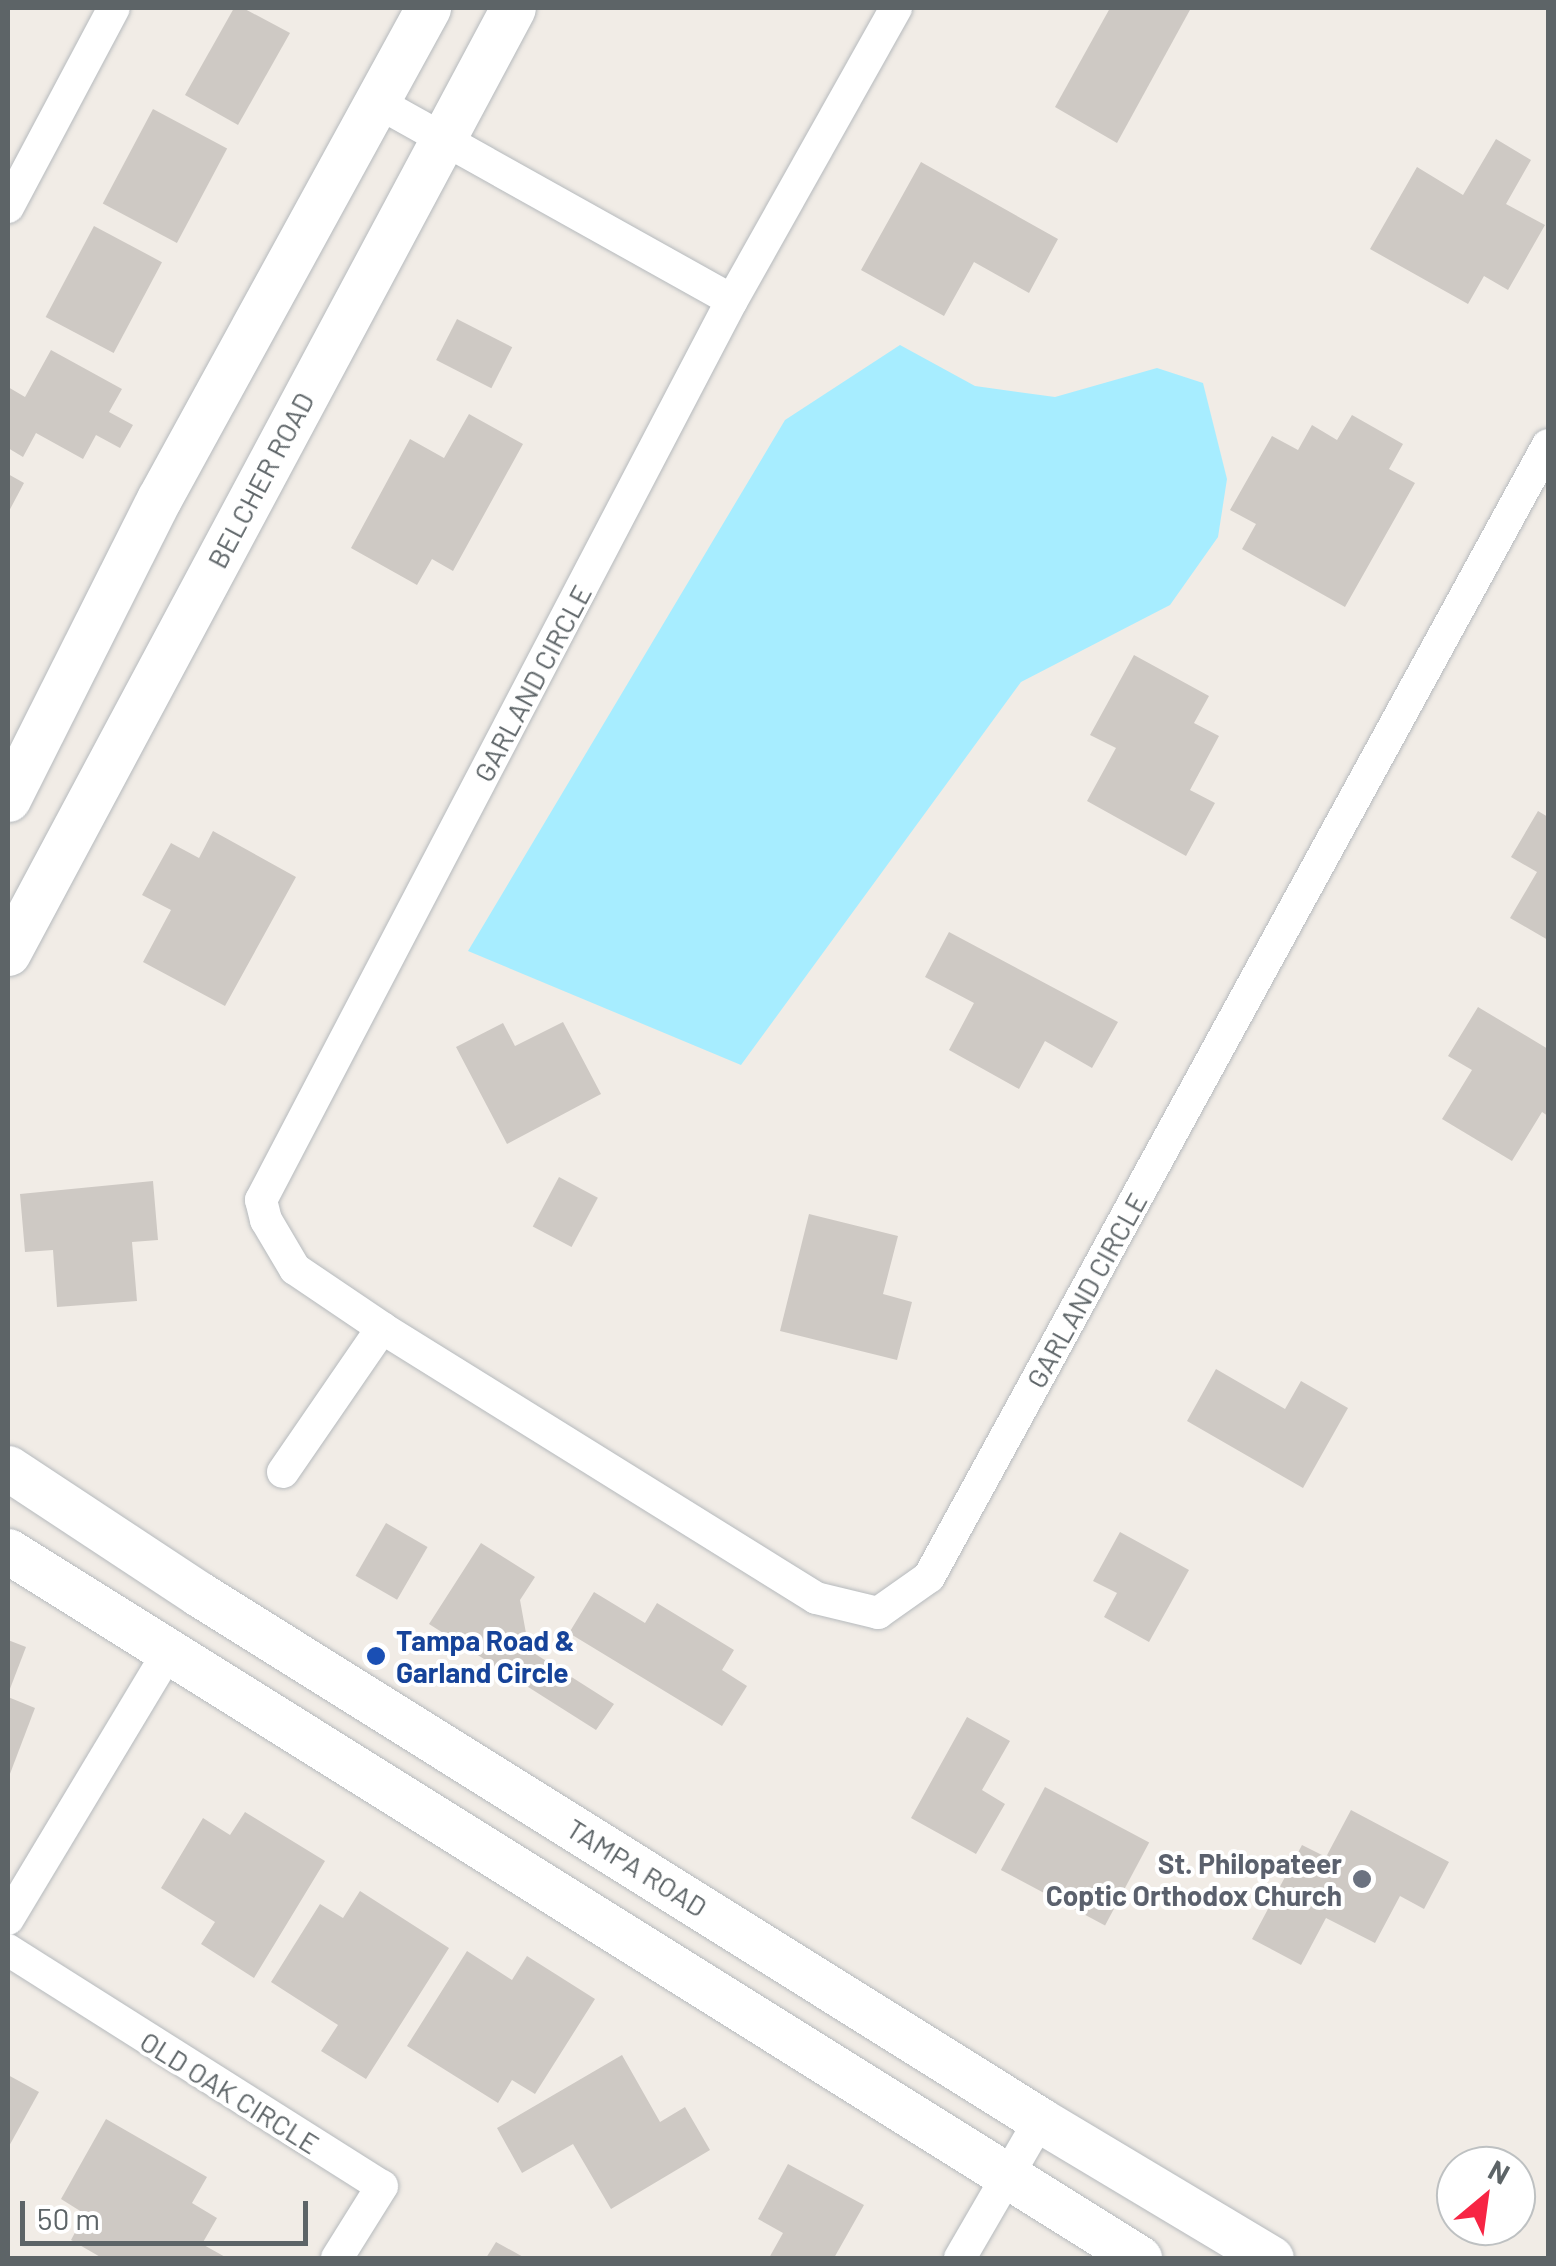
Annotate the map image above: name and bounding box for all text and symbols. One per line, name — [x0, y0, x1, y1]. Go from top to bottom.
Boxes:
street label: BELCHER ROAD — [200, 386, 320, 574]
street label: GARLAND CIRCLE — [466, 579, 598, 787]
street label: GARLAND CIRCLE — [1018, 1187, 1154, 1393]
place label: Tampa Road & Garland Circle — [396, 1623, 574, 1689]
marker: Tampa Road & Garland Circle — [365, 1645, 387, 1667]
street label: TAMPA ROAD — [561, 1811, 713, 1923]
place label: St. Philopateer Coptic Orthodox Church — [1046, 1846, 1342, 1912]
marker: St. Philopateer Coptic Orthodox Church — [1351, 1868, 1373, 1890]
street label: OLD OAK CIRCLE — [134, 2024, 326, 2160]
north arrow — [1436, 2146, 1536, 2246]
text: N — [1483, 2152, 1516, 2191]
scale bar — [25, 2181, 312, 2243]
text: 50 m — [37, 2200, 100, 2236]

